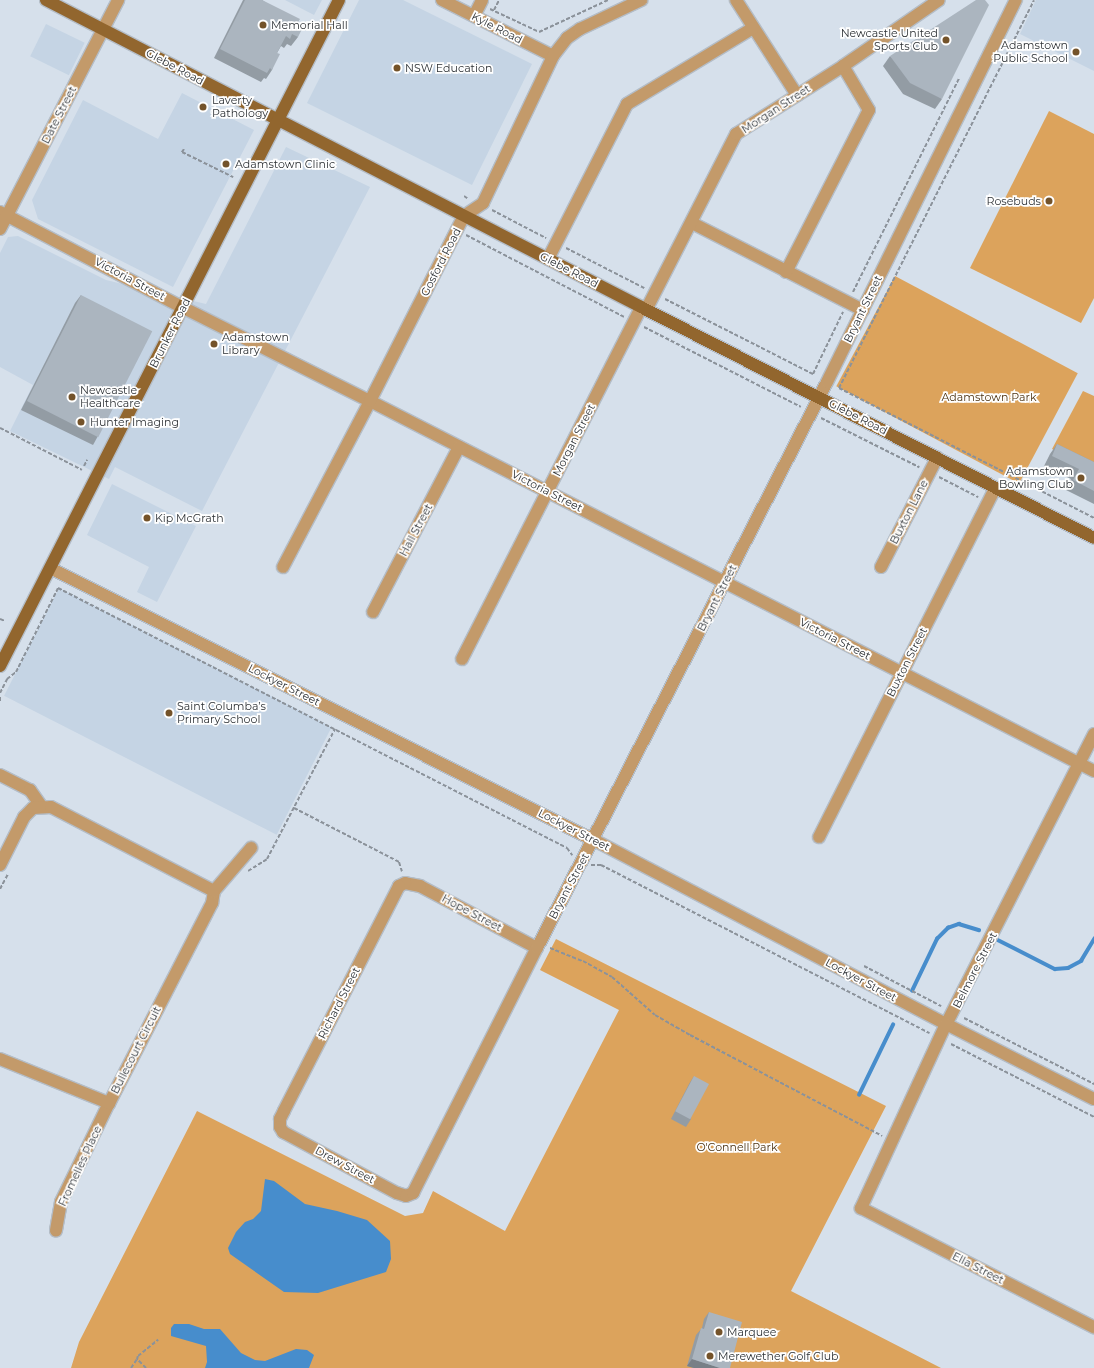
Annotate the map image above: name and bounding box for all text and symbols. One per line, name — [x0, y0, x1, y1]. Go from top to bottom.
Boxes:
street label: Kyle Road — [469, 10, 525, 46]
place label: Memorial Hall — [271, 18, 348, 32]
marker: Memorial Hall — [258, 20, 268, 30]
place label: Newcastle United Sports Club — [841, 27, 938, 53]
marker: Newcastle United Sports Club — [941, 35, 951, 45]
place label: Adamstown Public School — [993, 39, 1068, 65]
street label: Glebe Road — [144, 46, 206, 88]
marker: Adamstown Public School — [1071, 47, 1081, 57]
place label: NSW Education — [405, 61, 492, 75]
marker: NSW Education — [392, 63, 402, 73]
street label: Morgan Street — [739, 82, 813, 136]
street label: Date Street — [39, 84, 79, 146]
place label: Laverty Pathology — [212, 94, 268, 120]
marker: Laverty Pathology — [197, 101, 209, 113]
place label: Adamstown Clinic — [235, 157, 335, 171]
marker: Adamstown Clinic — [220, 158, 232, 170]
place label: Rosebuds — [986, 194, 1041, 208]
marker: Rosebuds — [1044, 196, 1054, 206]
street label: Gosford Road — [418, 226, 464, 298]
street label: Glebe Road — [538, 250, 600, 290]
street label: Victoria Street — [93, 255, 167, 303]
street label: Bryant Street — [841, 273, 885, 345]
street label: Brunker Road — [147, 296, 193, 370]
place label: Adamstown Library — [222, 331, 289, 357]
marker: Adamstown Library — [209, 339, 219, 349]
place label: Newcastle Healthcare — [80, 384, 140, 410]
park label: Adamstown Park — [942, 390, 1036, 404]
marker: Newcastle Healthcare — [67, 392, 77, 402]
street label: Glebe Road — [827, 397, 889, 437]
street label: Morgan Street — [550, 402, 598, 478]
place label: Hunter Imaging — [90, 415, 179, 429]
marker: Hunter Imaging — [75, 416, 87, 428]
place label: Adamstown Bowling Club — [999, 465, 1073, 491]
street label: Victoria Street — [509, 467, 585, 515]
marker: Adamstown Bowling Club — [1076, 473, 1086, 483]
street label: Buxton Lane — [887, 478, 931, 546]
street label: Hall Street — [397, 502, 435, 558]
place label: Kip McGrath — [155, 511, 224, 525]
marker: Kip McGrath — [142, 513, 152, 523]
street label: Bryant Street — [695, 563, 739, 633]
street label: Victoria Street — [797, 615, 873, 663]
street label: Buxton Street — [884, 625, 930, 699]
street label: Lockyer Street — [246, 661, 322, 709]
place label: Saint Columba’s Primary School — [177, 700, 266, 726]
marker: Saint Columba’s Primary School — [164, 708, 174, 718]
street label: Lockyer Street — [536, 806, 612, 854]
street label: Bryant Street — [546, 851, 592, 921]
street label: Hope Street — [440, 892, 504, 934]
street label: Belmore Street — [950, 930, 1000, 1010]
street label: Lockyer Street — [823, 956, 899, 1004]
street label: Richard Street — [315, 965, 363, 1041]
street label: Bullecourt Circuit — [108, 1004, 164, 1096]
street label: Fromelles Place — [56, 1124, 104, 1208]
park label: O'Connell Park — [697, 1140, 777, 1154]
street label: Drew Street — [313, 1144, 377, 1186]
street label: Ella Street — [950, 1249, 1006, 1287]
place label: Marquee — [727, 1325, 776, 1339]
marker: Marquee — [714, 1327, 724, 1337]
place label: Merewether Golf Club — [718, 1349, 839, 1363]
marker: Merewether Golf Club — [705, 1351, 715, 1361]

